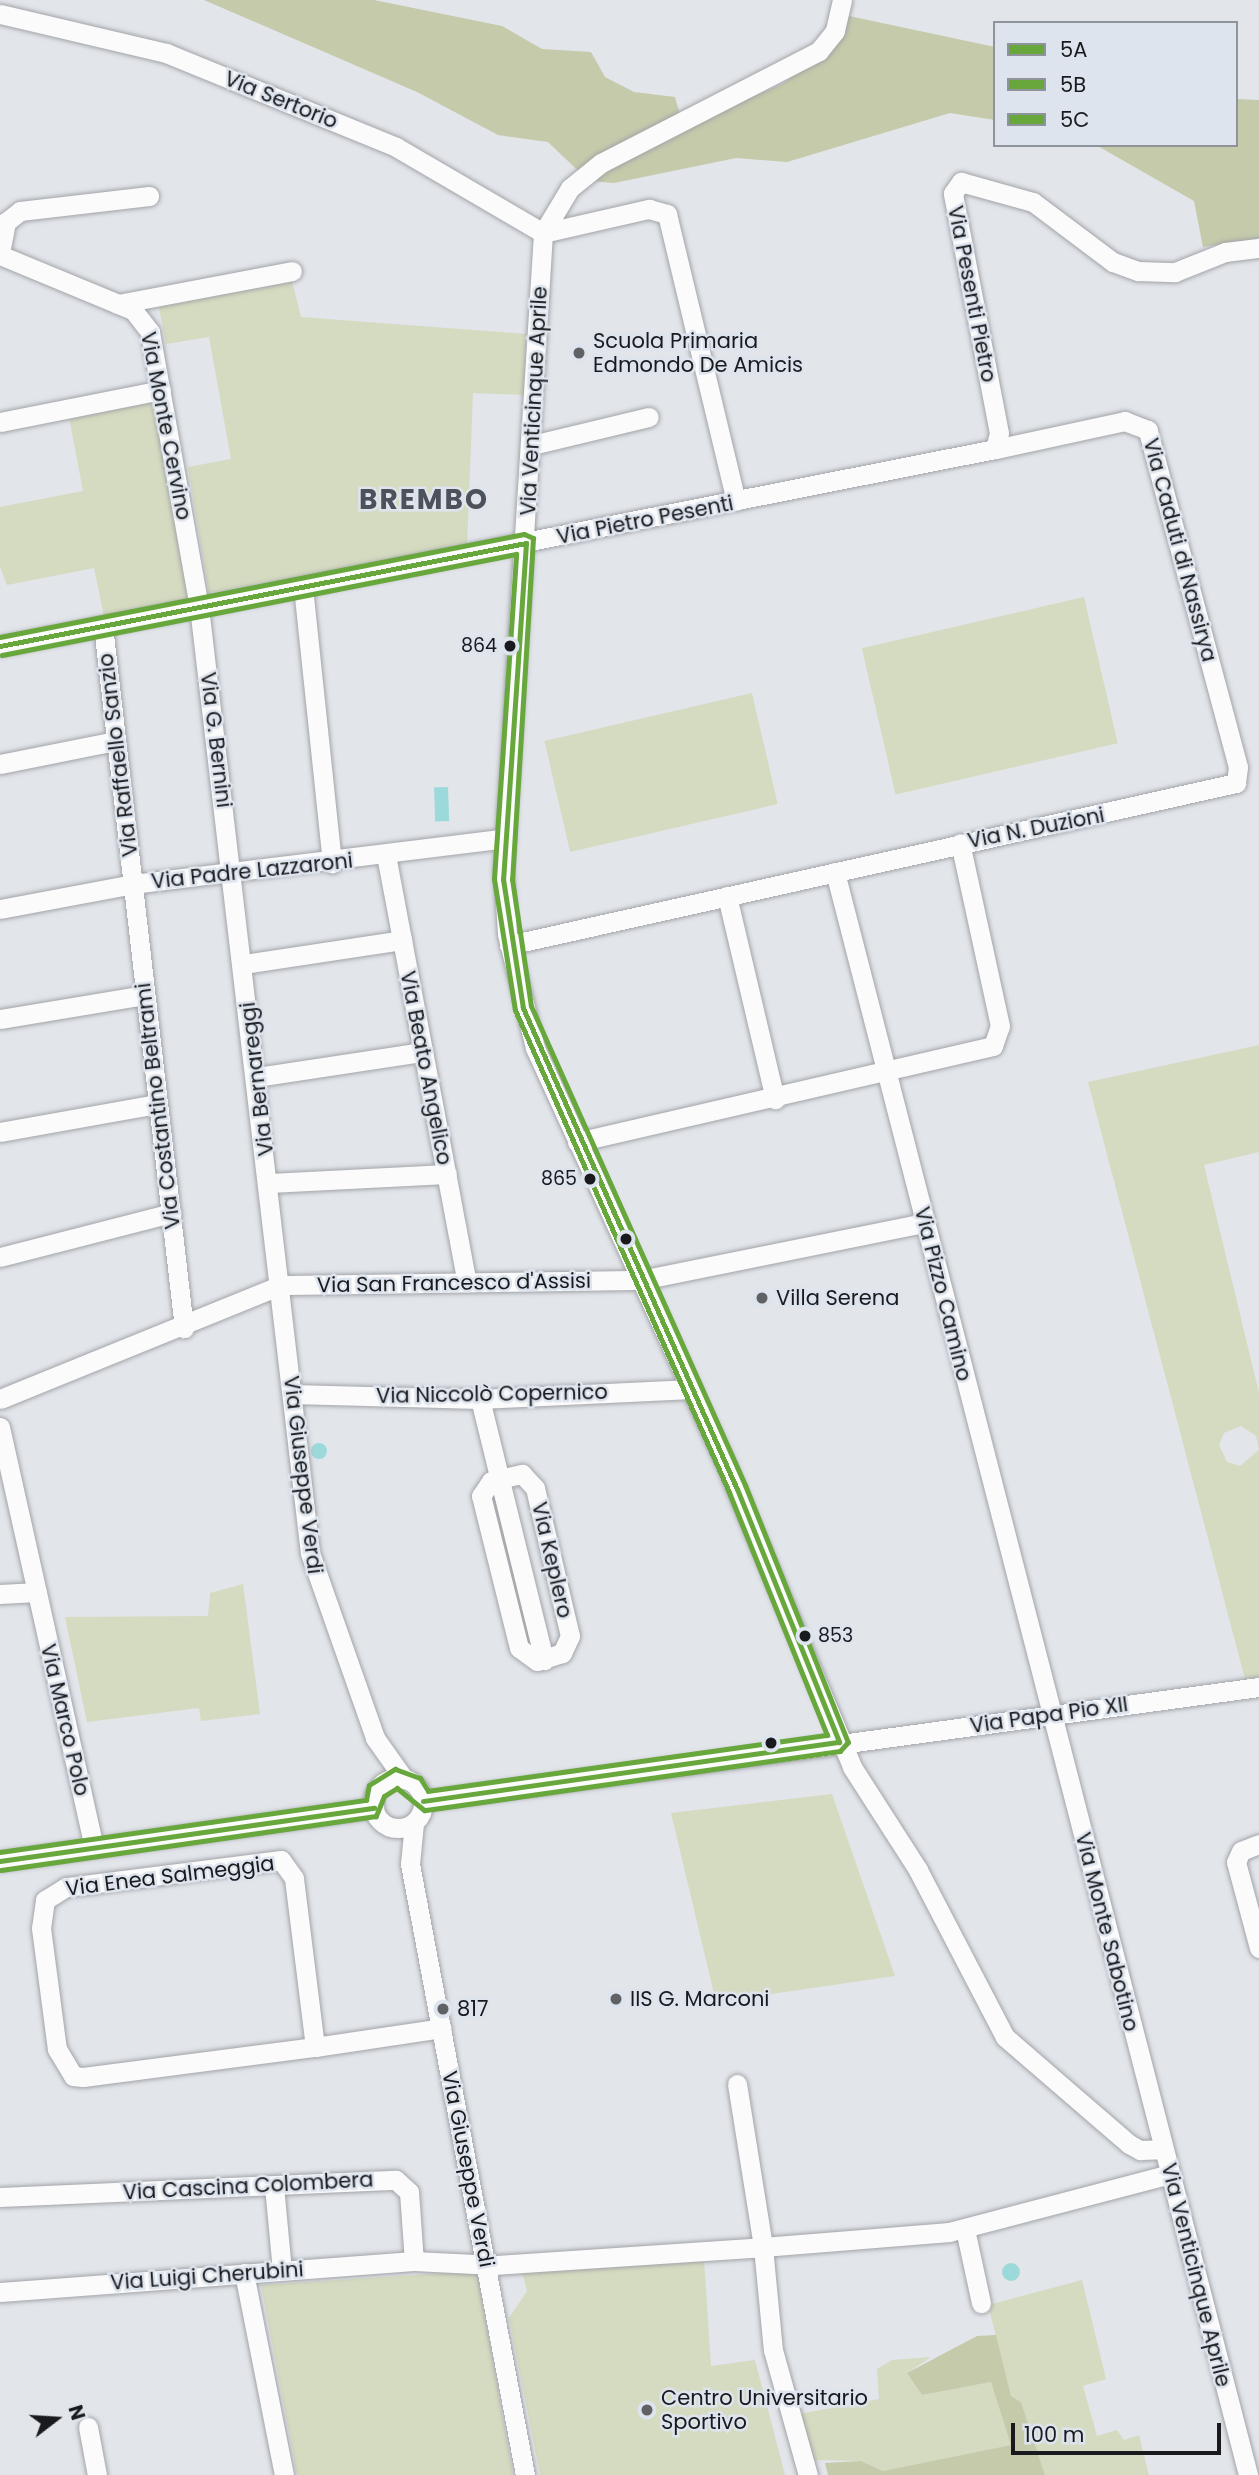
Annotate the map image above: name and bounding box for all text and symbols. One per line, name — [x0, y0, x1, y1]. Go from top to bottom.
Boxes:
legend — [993, 21, 1238, 147]
text: 5A — [1060, 35, 1087, 64]
street label: Via Sertorio — [221, 66, 341, 134]
text: 5B — [1060, 70, 1086, 99]
text: 5C — [1060, 105, 1089, 134]
street label: Via Pesenti Pietro — [943, 204, 1001, 384]
street label: Via Venticinque Aprile — [515, 286, 553, 516]
place label: Scuola Primaria Edmondo De Amicis — [593, 328, 803, 378]
street label: Via Monte Cervino — [135, 330, 197, 522]
marker: Scuola Primaria Edmondo De Amicis — [571, 345, 587, 361]
street label: Via Caduti di Nassirya — [1138, 435, 1222, 665]
district label: BREMBO — [360, 483, 488, 517]
street label: Via Pietro Pesenti — [555, 491, 735, 549]
place label: 864 — [461, 635, 497, 657]
marker: 864 — [503, 639, 517, 653]
street label: Via Raffaello Sanzio — [93, 652, 143, 858]
street label: Via G. Bernini — [195, 671, 237, 809]
street label: Via N. Duzioni — [965, 802, 1107, 854]
street label: Via Padre Lazzaroni — [150, 848, 354, 894]
street label: Via Beato Angelico — [395, 969, 457, 1167]
street label: Via Costantino Beltrami — [130, 981, 186, 1231]
street label: Via Bernareggi — [235, 1001, 279, 1157]
place label: 865 — [541, 1168, 577, 1190]
marker: 865 — [583, 1172, 597, 1186]
street label: Via Pizzo Camino — [909, 1204, 977, 1384]
unlabelled marker — [619, 1232, 633, 1246]
street label: Via San Francesco d'Assisi — [317, 1268, 591, 1298]
place label: Villa Serena — [776, 1285, 899, 1311]
marker: Villa Serena — [754, 1290, 770, 1306]
street label: Via Giuseppe Verdi — [278, 1374, 328, 1576]
street label: Via Niccolò Copernico — [376, 1379, 608, 1409]
street label: Via Keplero — [526, 1499, 578, 1621]
place label: 853 — [818, 1625, 853, 1647]
marker: 853 — [798, 1629, 812, 1643]
street label: Via Marco Polo — [35, 1642, 95, 1798]
street label: Via Papa Pio XII — [968, 1691, 1130, 1739]
unlabelled marker — [764, 1736, 778, 1750]
street label: Via Monte Sabotino — [1070, 1830, 1144, 2034]
street label: Via Enea Salmeggia — [64, 1851, 276, 1901]
place label: IIS G. Marconi — [630, 1986, 770, 2012]
marker: IIS G. Marconi — [608, 1991, 624, 2007]
place label: 817 — [457, 1996, 488, 2022]
marker: 817 — [435, 2001, 451, 2017]
street label: Via Giuseppe Verdi — [437, 2069, 499, 2269]
street label: Via Venticinque Aprile — [1156, 2160, 1236, 2390]
street label: Via Cascina Colombera — [122, 2167, 374, 2205]
street label: Via Luigi Cherubini — [109, 2257, 305, 2295]
north arrow — [21, 2384, 91, 2454]
place label: Centro Universitario Sportivo — [661, 2385, 868, 2435]
text: N — [62, 2402, 92, 2423]
marker: Centro Universitario Sportivo — [639, 2402, 655, 2418]
scale bar — [1014, 2408, 1224, 2452]
text: 100 m — [1024, 2420, 1084, 2449]

